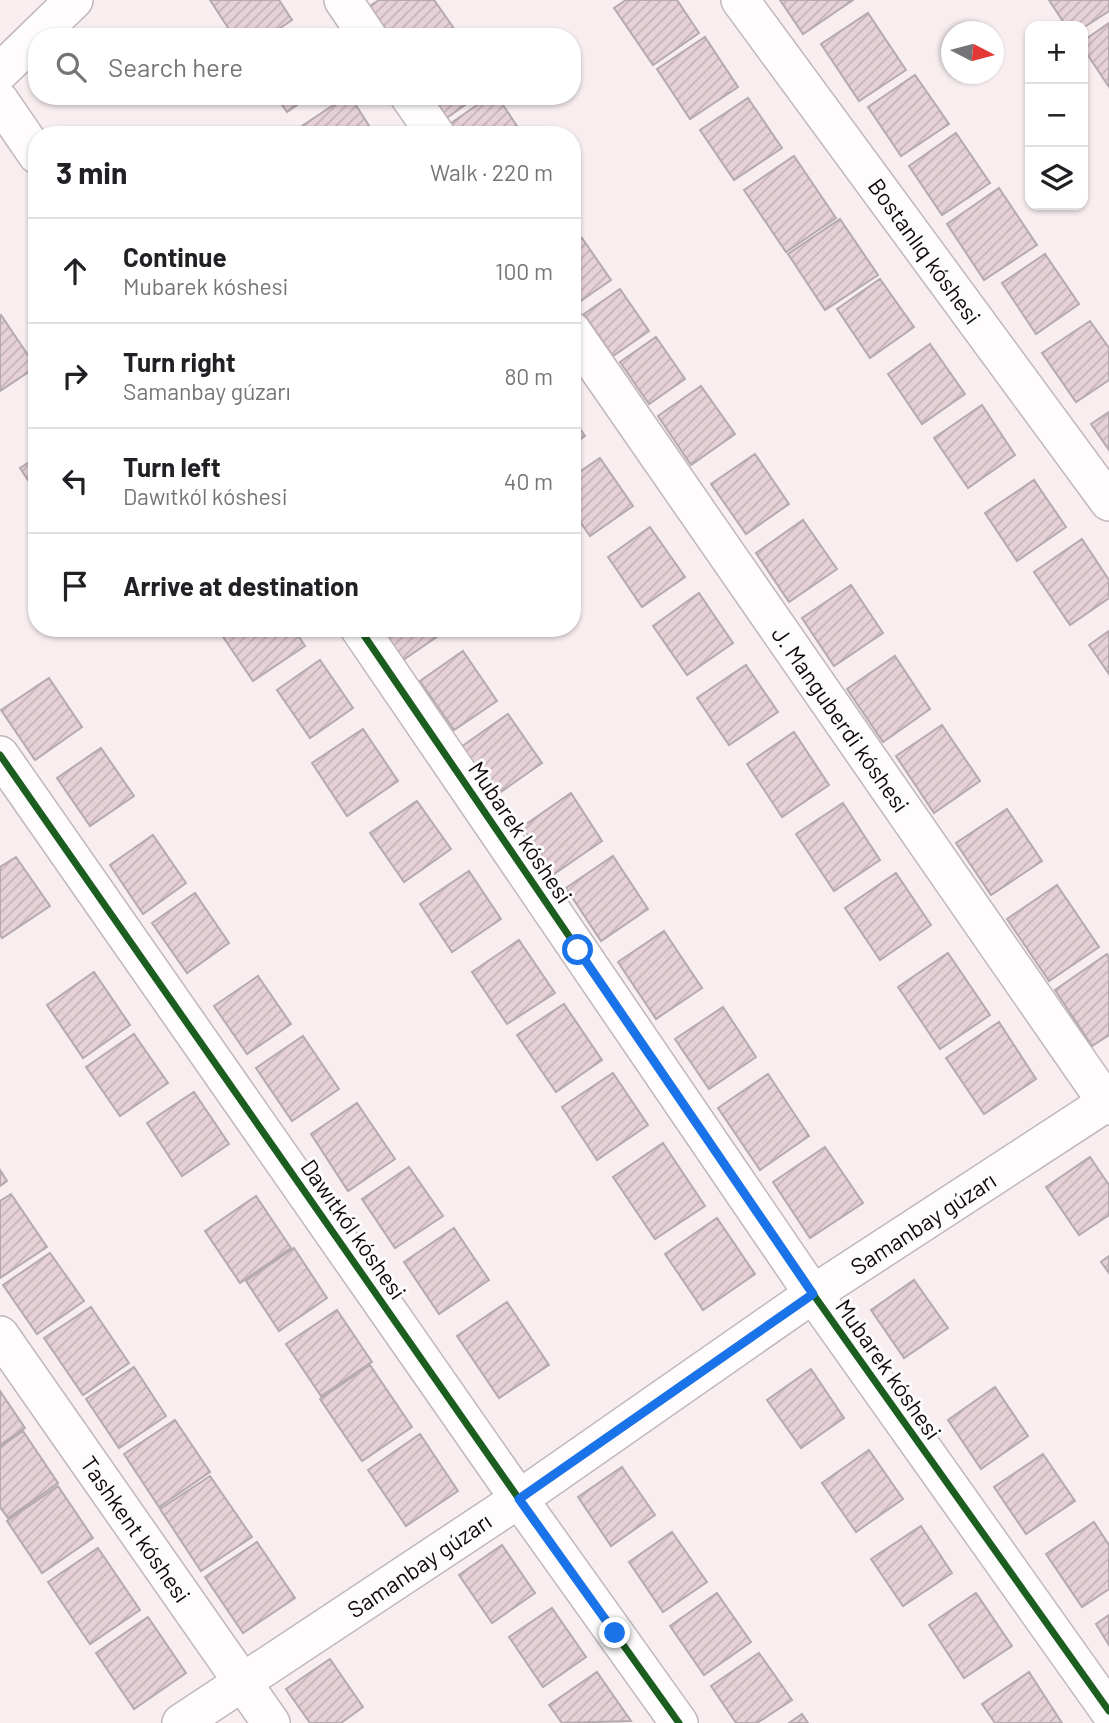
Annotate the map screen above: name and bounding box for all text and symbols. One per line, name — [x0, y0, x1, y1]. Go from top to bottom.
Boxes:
north arrow — [941, 21, 1004, 84]
map controls — [1025, 21, 1088, 210]
button: + — [1025, 21, 1088, 84]
search box — [28, 28, 581, 105]
icon: search — [52, 48, 90, 86]
text: Search here — [108, 51, 243, 82]
button: − — [1025, 84, 1088, 147]
button: layers — [1025, 147, 1088, 210]
text: 3 min — [56, 154, 127, 190]
text: Walk · 220 m — [430, 158, 553, 186]
street label: Bostanlıq kóshesi — [863, 173, 987, 329]
text: Continue — [123, 241, 227, 272]
icon: ahead — [56, 252, 94, 290]
text: 100 m — [495, 257, 553, 285]
text: Mubarek kóshesi — [123, 272, 288, 300]
text: Turn right — [123, 346, 236, 377]
icon: right — [56, 357, 94, 395]
text: 80 m — [504, 362, 553, 390]
text: Samanbay gúzarı — [123, 377, 291, 405]
text: Turn left — [123, 451, 221, 482]
icon: left — [56, 462, 94, 500]
text: 40 m — [504, 467, 553, 495]
text: Dawıtkól kóshesi — [123, 482, 288, 510]
icon: arrive — [56, 567, 94, 605]
text: Arrive at destination — [123, 570, 359, 601]
street label: J. Manguberdi kóshesi — [766, 621, 916, 817]
street label: Mubarek kóshesi — [463, 756, 579, 908]
route start — [562, 934, 593, 965]
street label: Dawıtkól kóshesi — [295, 1154, 413, 1304]
street label: Samanbay gúzarı — [845, 1166, 1001, 1280]
street label: Mubarek kóshesi — [830, 1293, 948, 1445]
street label: Tashkent kóshesi — [75, 1450, 197, 1608]
street label: Samanbay gúzarı — [342, 1507, 496, 1623]
route end — [599, 1617, 630, 1648]

